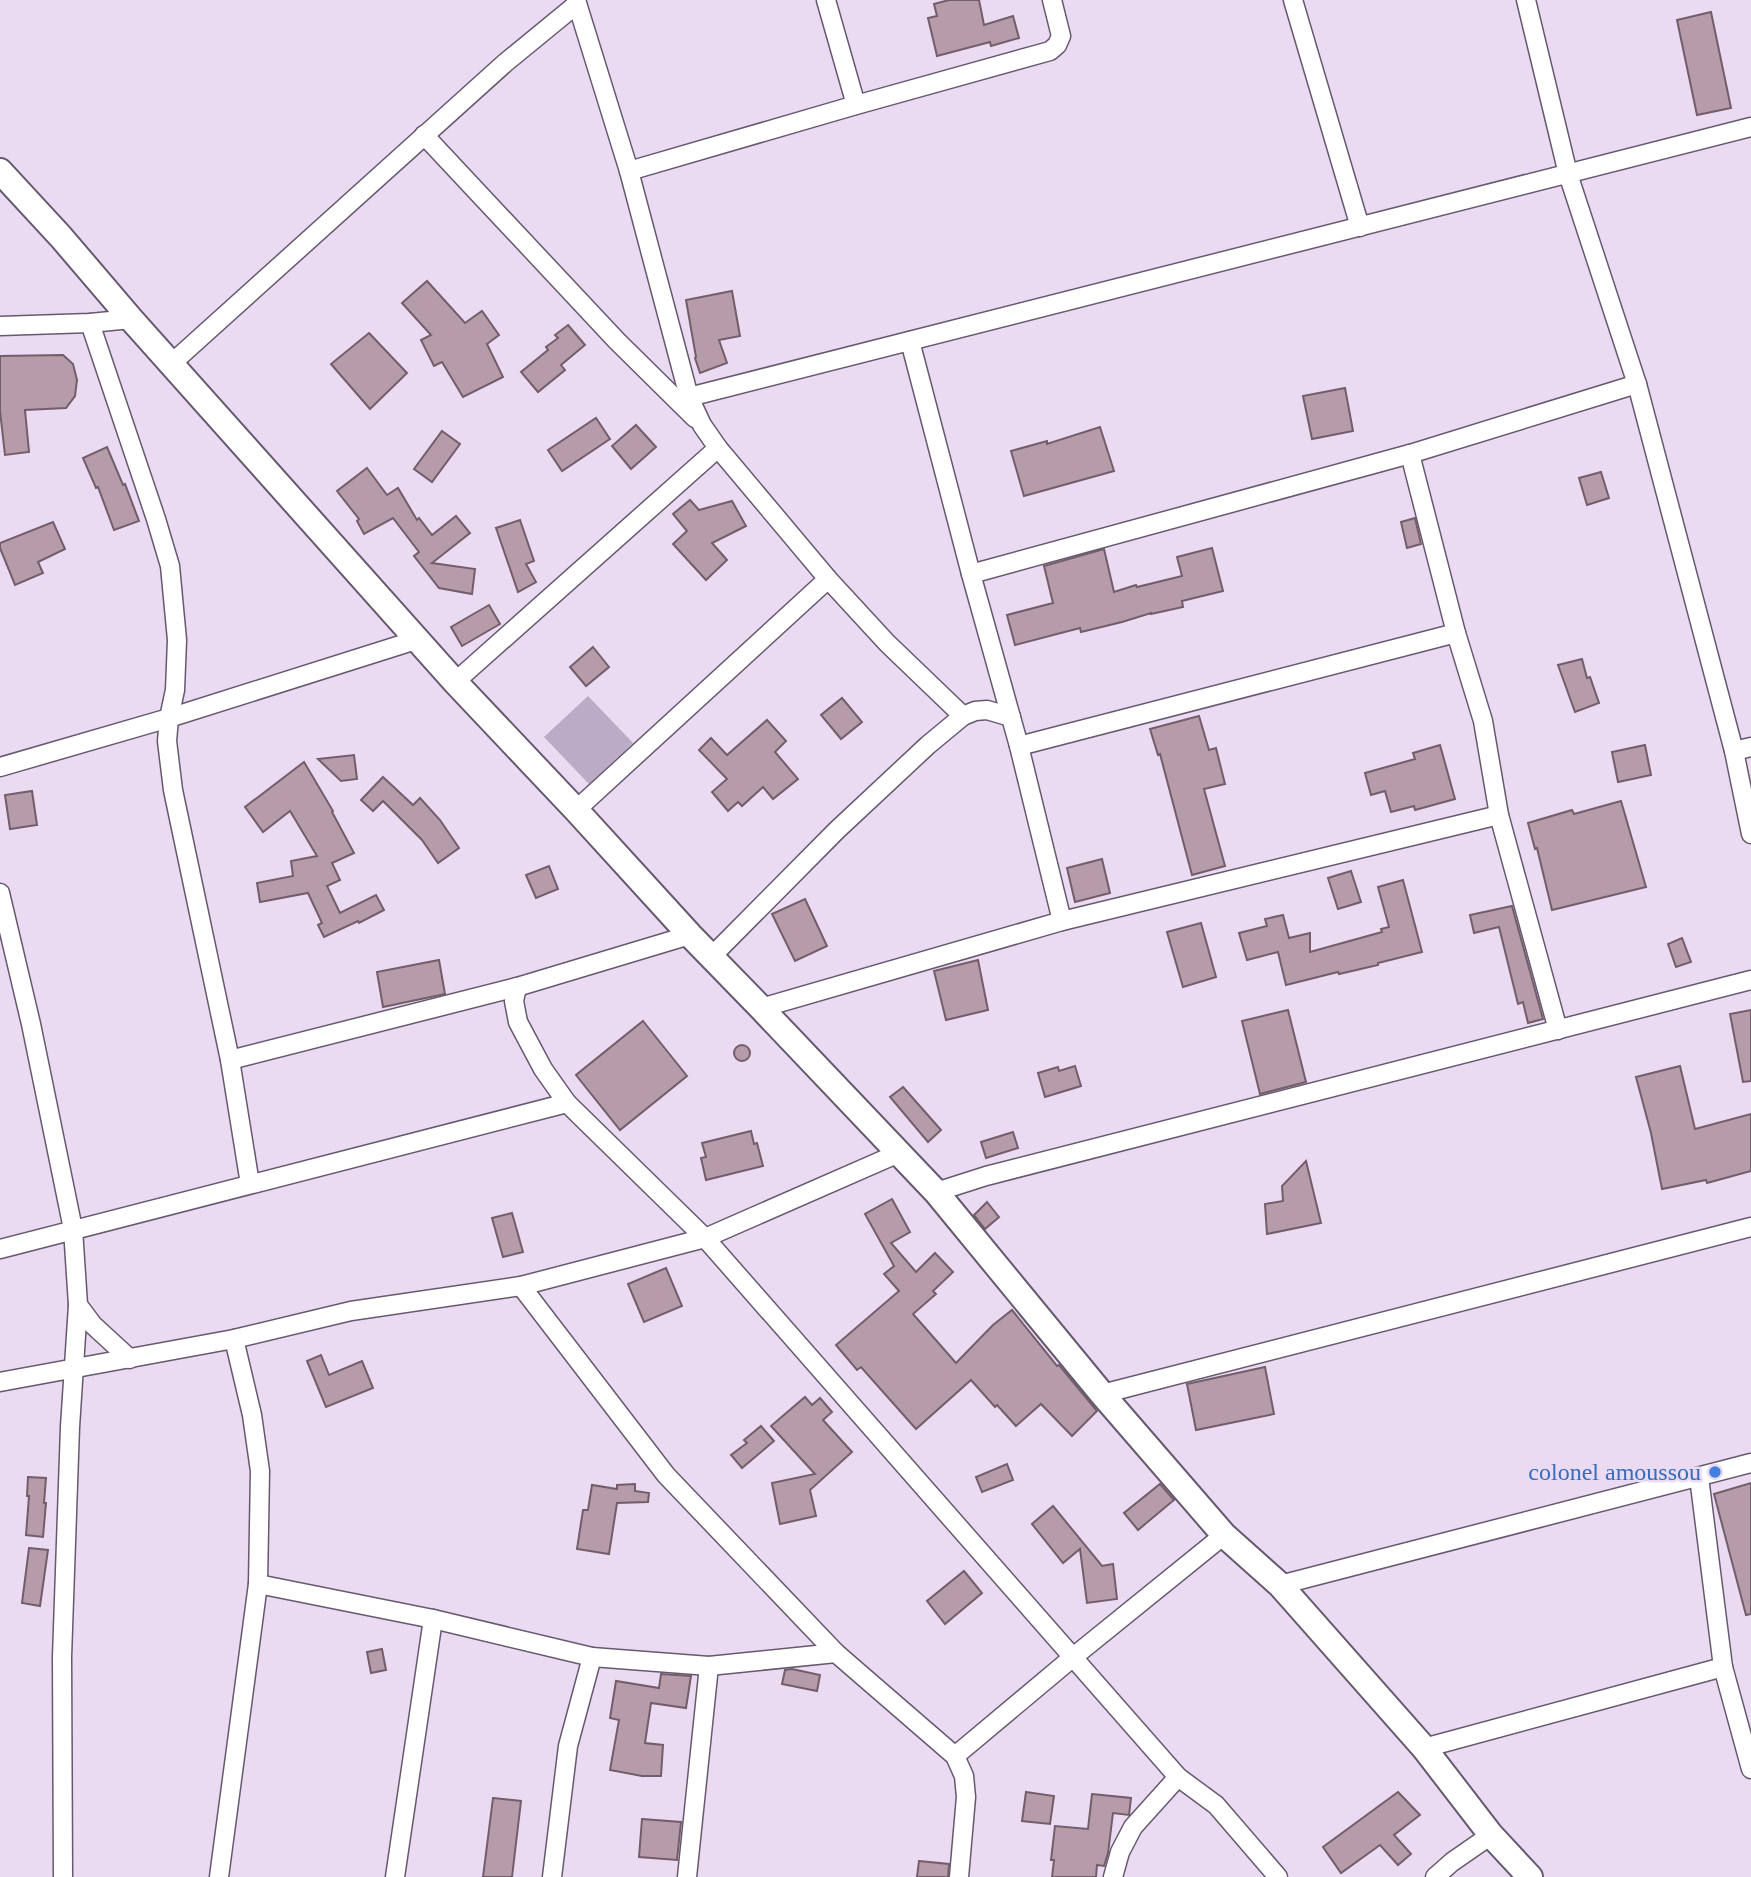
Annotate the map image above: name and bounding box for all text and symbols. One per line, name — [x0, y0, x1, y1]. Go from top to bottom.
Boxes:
place label: colonel amoussou — [1528, 1459, 1701, 1485]
marker: colonel amoussou — [1707, 1464, 1723, 1480]

